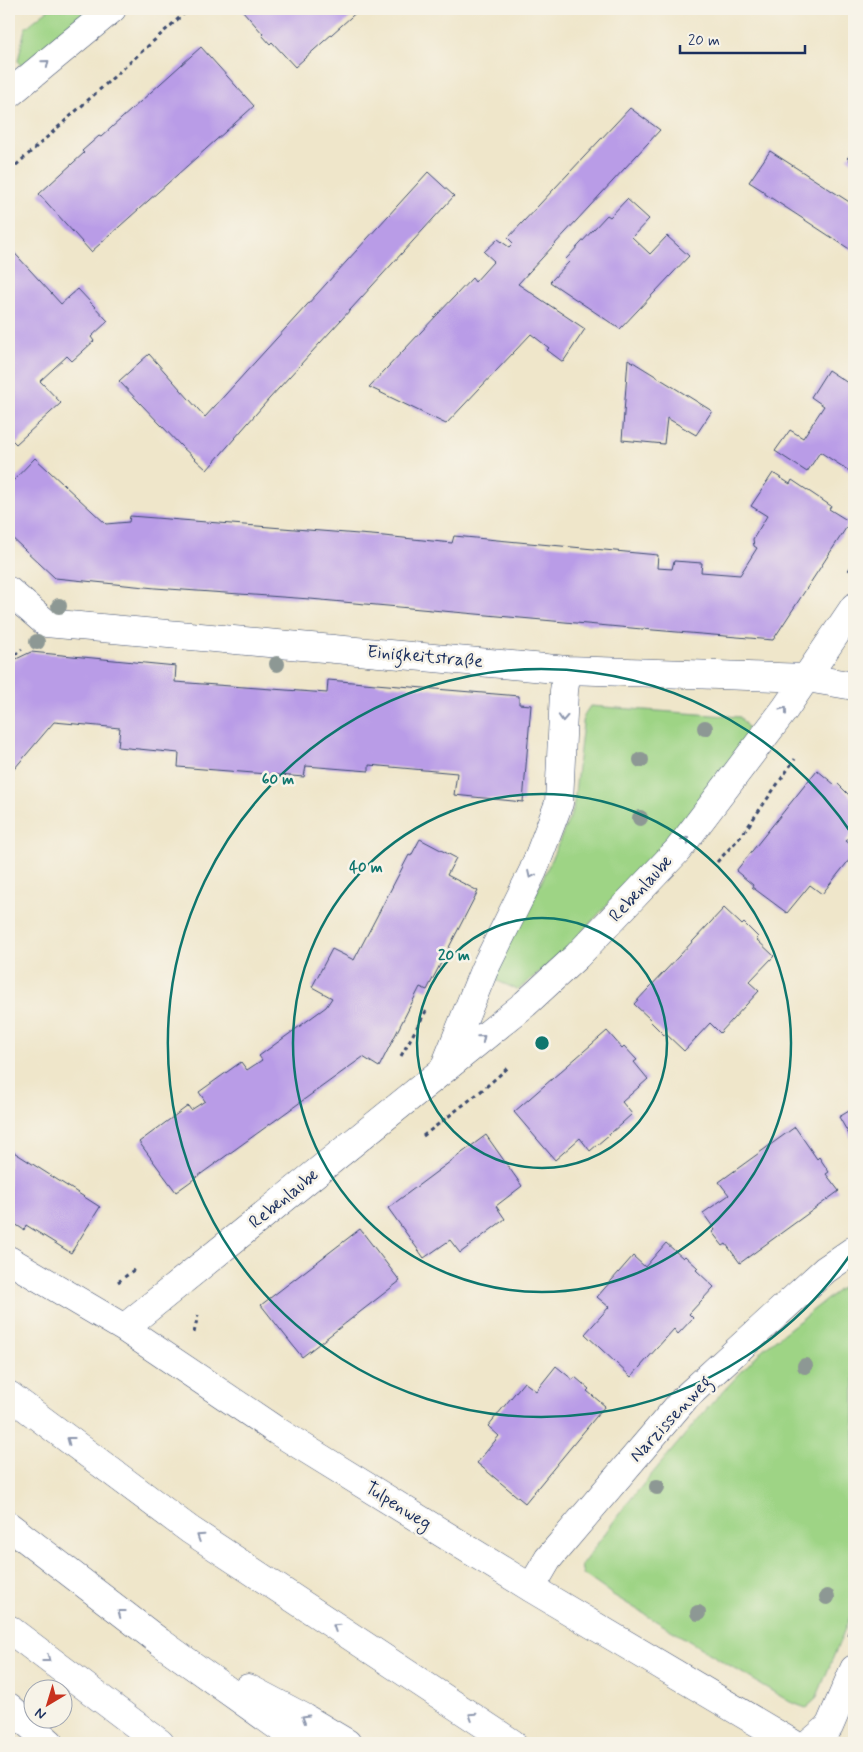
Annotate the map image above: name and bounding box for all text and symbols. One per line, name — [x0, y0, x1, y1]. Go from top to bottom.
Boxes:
scale bar — [680, 22, 806, 54]
text: 20 m — [688, 31, 720, 51]
one-way arrow — [41, 59, 50, 68]
street label: Einigkeitstraße — [366, 640, 484, 676]
one-way arrow — [778, 706, 787, 716]
one-way arrow — [558, 714, 568, 722]
text: 60 m — [262, 770, 294, 790]
one-way arrow — [680, 837, 688, 846]
street label: Rebenlaube — [604, 850, 678, 928]
text: 40 m — [349, 858, 383, 878]
one-way arrow — [526, 870, 537, 879]
text: 20 m — [438, 946, 470, 966]
centre of rings — [533, 1034, 551, 1052]
one-way arrow — [476, 1036, 485, 1044]
street label: Rebenlaube — [244, 1164, 324, 1234]
street label: Narzissenweg — [625, 1370, 719, 1469]
one-way arrow — [67, 1438, 76, 1446]
street label: Tulpenweg — [360, 1476, 436, 1537]
one-way arrow — [197, 1534, 206, 1543]
one-way arrow — [118, 1609, 127, 1618]
one-way arrow — [332, 1624, 342, 1633]
one-way arrow — [41, 1653, 50, 1661]
north arrow — [22, 1680, 72, 1730]
text: N — [31, 1703, 50, 1723]
one-way arrow — [468, 1713, 477, 1723]
one-way arrow — [301, 1714, 310, 1724]

